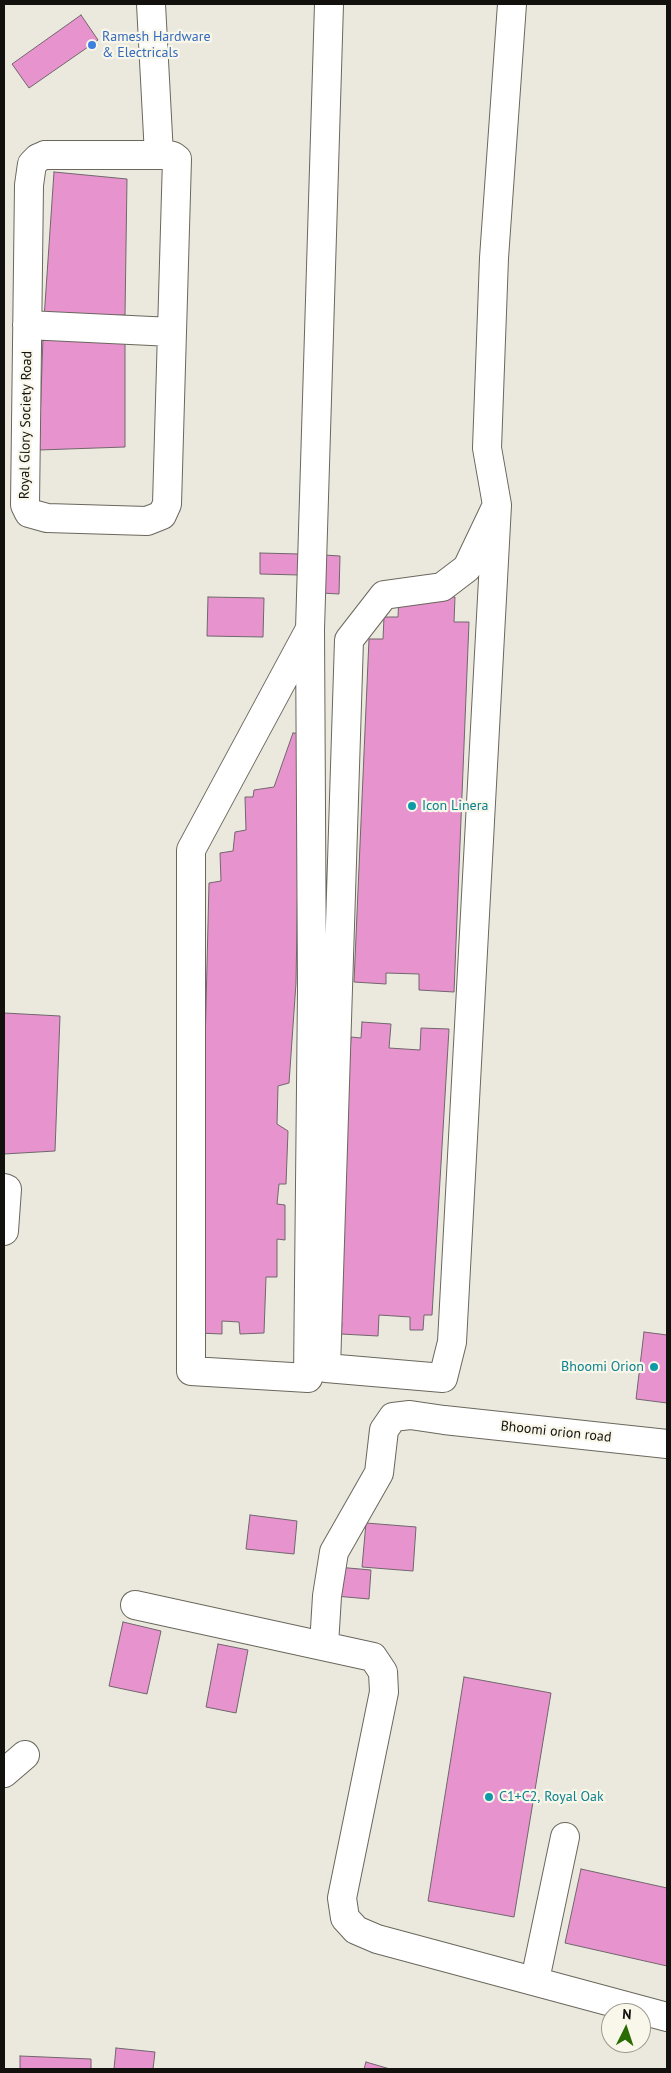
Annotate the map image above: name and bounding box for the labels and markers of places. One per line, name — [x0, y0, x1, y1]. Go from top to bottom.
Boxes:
place label: Ramesh Hardware & Electricals — [102, 29, 211, 62]
marker: Ramesh Hardware & Electricals — [86, 39, 98, 51]
place label: Icon Linera — [422, 798, 488, 814]
marker: Icon Linera — [406, 800, 418, 812]
place label: Bhoomi Orion — [561, 1359, 644, 1375]
marker: Bhoomi Orion — [648, 1361, 660, 1373]
place label: C1+C2, Royal Oak — [499, 1789, 604, 1805]
marker: C1+C2, Royal Oak — [483, 1791, 495, 1803]

